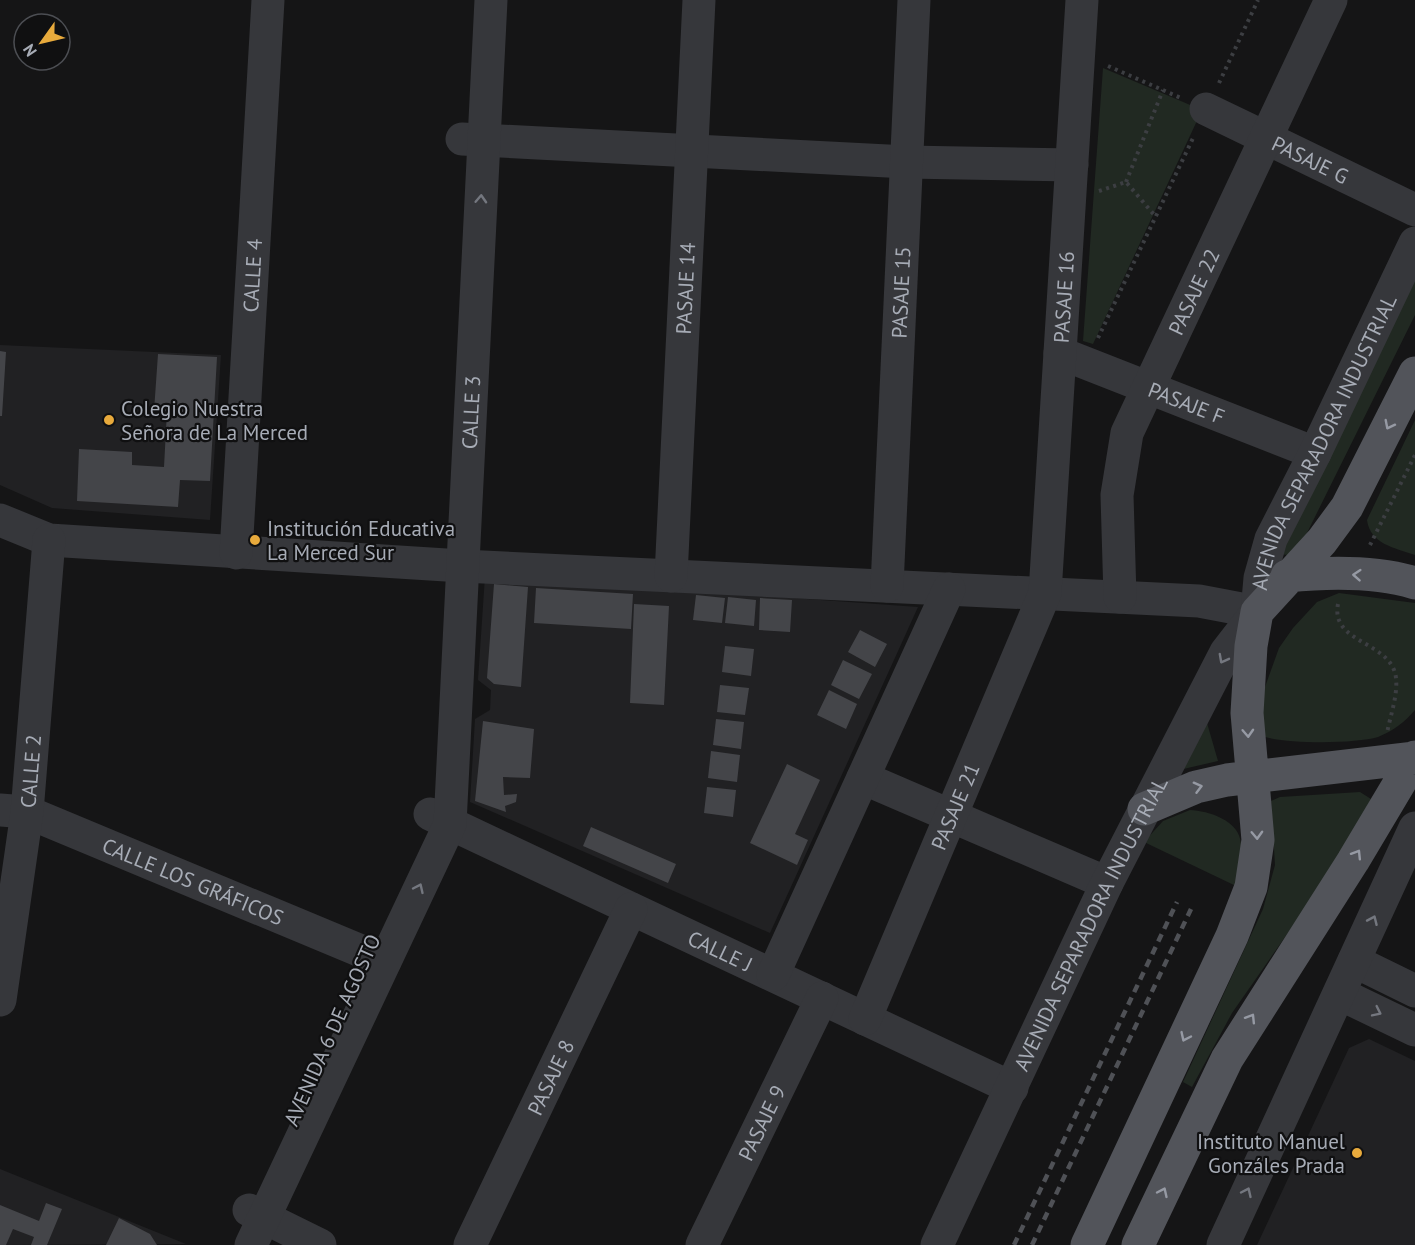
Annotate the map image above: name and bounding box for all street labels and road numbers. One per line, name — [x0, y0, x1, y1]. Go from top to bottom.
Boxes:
street label: PASAJE G — [1268, 129, 1353, 189]
street label: CALLE 4 — [236, 238, 268, 313]
street label: PASAJE 14 — [669, 242, 701, 335]
street label: PASAJE 22 — [1162, 244, 1225, 339]
street label: PASAJE 15 — [885, 246, 916, 339]
street label: PASAJE 16 — [1047, 250, 1080, 344]
street label: AVENIDA SEPARADORA INDUSTRIAL — [1245, 290, 1402, 592]
street label: CALLE 3 — [455, 375, 486, 450]
street label: PASAJE F — [1144, 375, 1229, 430]
street label: CALLE 2 — [14, 733, 47, 809]
street label: PASAJE 21 — [925, 759, 985, 854]
street label: AVENIDA SEPARADORA INDUSTRIAL — [1007, 772, 1173, 1075]
street label: CALLE LOS GRÁFICOS — [98, 831, 288, 931]
street label: CALLE J — [684, 924, 757, 978]
street label: AVENIDA 6 DE AGOSTO — [278, 930, 386, 1130]
street label: PASAJE 8 — [521, 1035, 580, 1119]
street label: PASAJE 9 — [732, 1081, 791, 1165]

